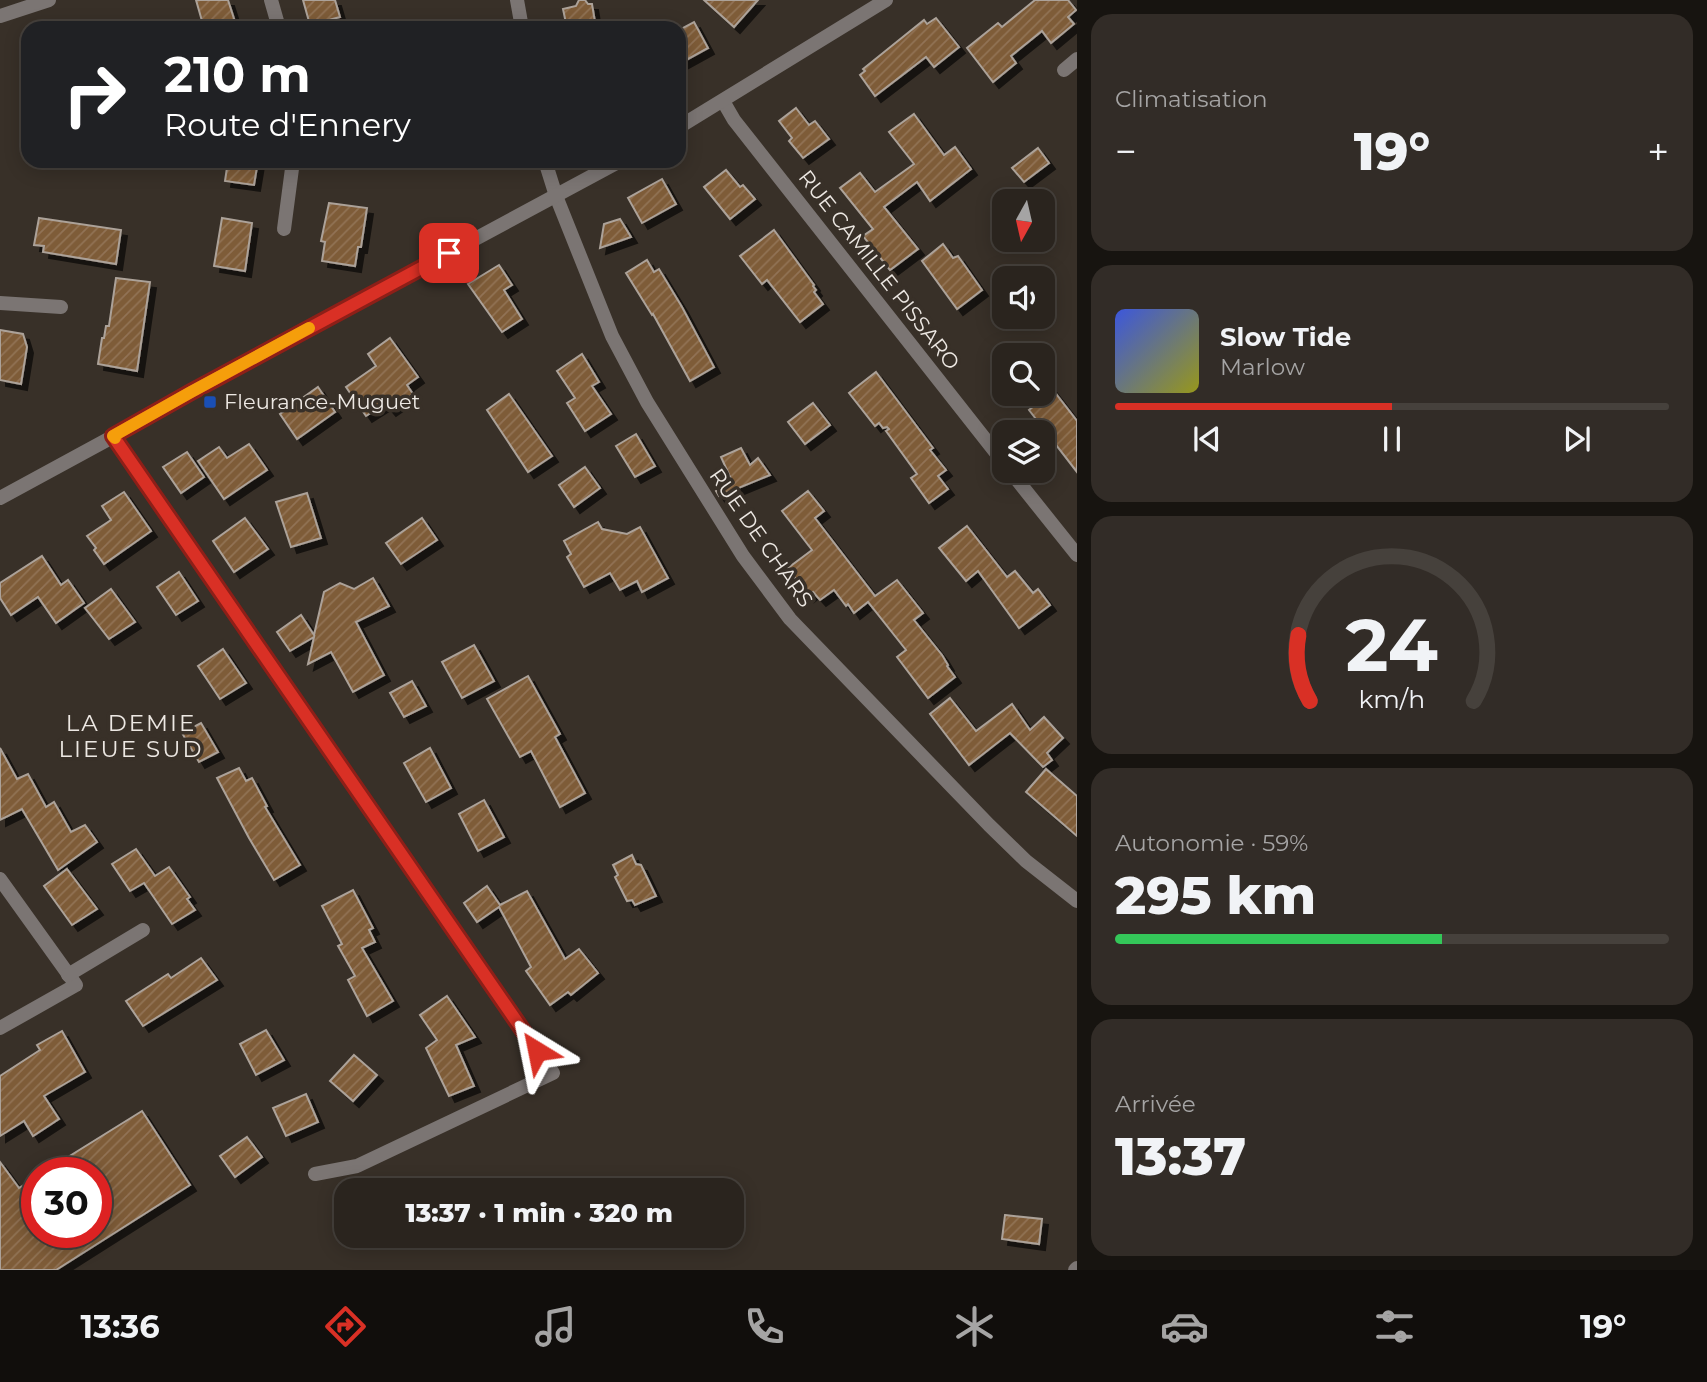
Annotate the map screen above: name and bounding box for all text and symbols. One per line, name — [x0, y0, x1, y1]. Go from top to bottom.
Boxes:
text: 210 m — [164, 45, 311, 104]
icon: right — [49, 49, 140, 140]
text: Climatisation — [1115, 85, 1267, 113]
text: Route d'Ennery — [164, 105, 411, 144]
text: 19° — [1354, 120, 1430, 183]
text: − — [1115, 128, 1137, 175]
text: + — [1647, 128, 1669, 175]
street label: RUE CAMILLE PISSARO — [794, 165, 965, 375]
north arrow — [992, 189, 1055, 252]
map controls — [992, 189, 1055, 483]
pin — [419, 223, 479, 283]
icon: arrive — [430, 234, 468, 272]
button: sound — [992, 266, 1055, 329]
text: Slow Tide — [1220, 321, 1351, 353]
button: search — [992, 343, 1055, 406]
text: Marlow — [1220, 353, 1305, 381]
place label: Fleurance-Muguet — [224, 389, 420, 414]
marker: Fleurance-Muguet — [202, 394, 218, 410]
button: layers — [992, 420, 1055, 483]
icon: previous — [1188, 420, 1226, 458]
icon: pause — [1373, 420, 1411, 458]
icon: next — [1558, 420, 1596, 458]
street label: RUE DE CHARS — [704, 464, 819, 612]
text: 24 — [1346, 601, 1438, 689]
text: km/h — [1359, 684, 1425, 714]
district label: LA DEMIE LIEUE SUD — [59, 709, 203, 763]
text: Autonomie · 59% — [1115, 829, 1308, 857]
text: 295 km — [1115, 864, 1316, 927]
position arrow — [500, 1014, 574, 1088]
text: Arrivée — [1115, 1090, 1196, 1118]
text: 13:37 — [1115, 1125, 1246, 1188]
speed limit sign: 30 — [21, 1157, 112, 1248]
text: 13:37 · 1 min · 320 m — [405, 1197, 673, 1229]
icon: directions — [321, 1302, 370, 1351]
icon: music — [531, 1302, 580, 1351]
icon: phone — [740, 1302, 789, 1351]
icon: climate — [950, 1302, 999, 1351]
icon: car — [1160, 1302, 1209, 1351]
icon: filters — [1370, 1302, 1419, 1351]
text: 13:36 — [80, 1307, 160, 1346]
text: 19° — [1580, 1307, 1626, 1346]

